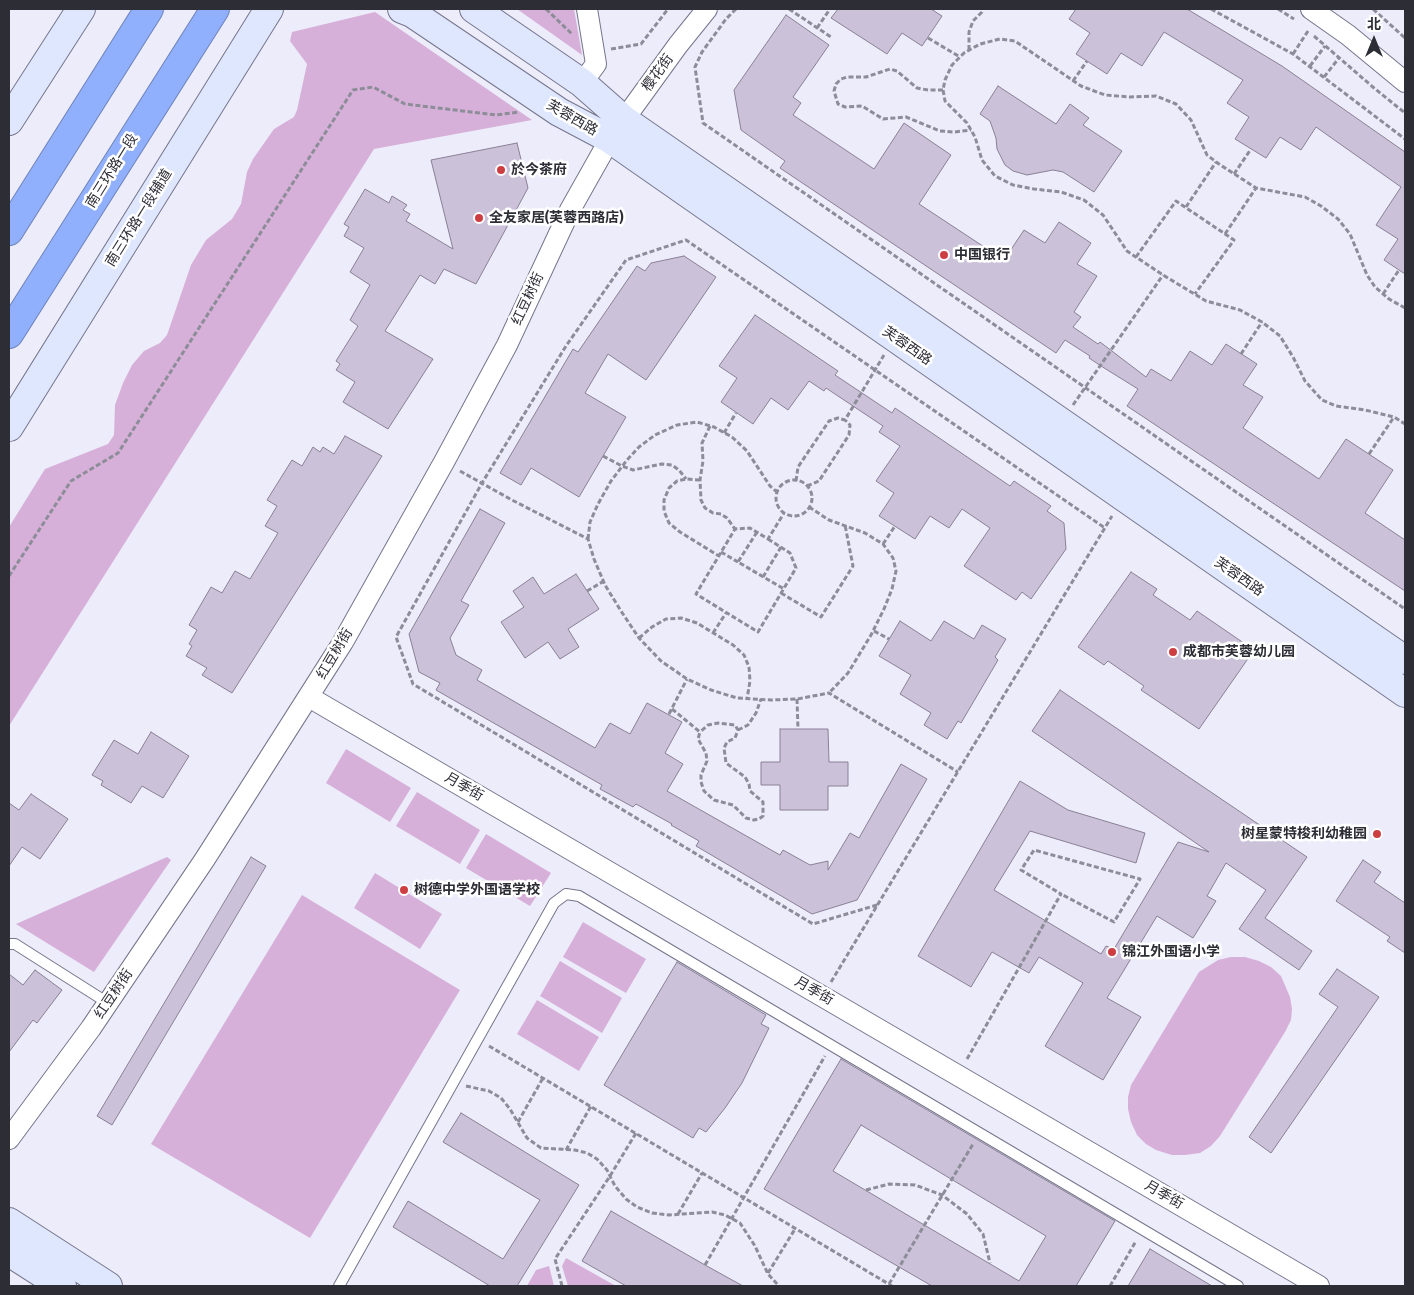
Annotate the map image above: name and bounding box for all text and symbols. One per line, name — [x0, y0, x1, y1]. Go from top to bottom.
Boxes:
north arrow — [1349, 15, 1399, 65]
text: 北 — [1367, 16, 1381, 33]
street label: 樱花街 — [639, 51, 677, 95]
street label: 芙蓉西路 — [544, 97, 600, 139]
street label: 南三环路一段 — [83, 131, 141, 211]
place label: 於今茶府 — [511, 162, 567, 178]
marker: 於今茶府 — [495, 164, 507, 176]
street label: 南三环路一段辅道 — [102, 166, 176, 270]
place label: 全友家居(芙蓉西路店) — [489, 210, 623, 226]
marker: 全友家居(芙蓉西路店) — [473, 212, 485, 224]
place label: 中国银行 — [954, 247, 1010, 263]
marker: 中国银行 — [938, 249, 950, 261]
street label: 红豆树街 — [509, 270, 547, 328]
street label: 芙蓉西路 — [879, 323, 935, 369]
street label: 芙蓉西路 — [1211, 554, 1267, 600]
street label: 红豆树街 — [313, 626, 357, 682]
place label: 成都市芙蓉幼儿园 — [1183, 644, 1295, 660]
marker: 成都市芙蓉幼儿园 — [1167, 646, 1179, 658]
street label: 月季街 — [442, 769, 486, 805]
place label: 树星蒙特梭利幼稚园 — [1241, 826, 1367, 842]
marker: 树星蒙特梭利幼稚园 — [1371, 828, 1383, 840]
place label: 树德中学外国语学校 — [414, 882, 540, 898]
marker: 树德中学外国语学校 — [398, 884, 410, 896]
place label: 锦江外国语小学 — [1122, 944, 1220, 960]
marker: 锦江外国语小学 — [1106, 946, 1118, 958]
street label: 红豆树街 — [91, 966, 137, 1022]
street label: 月季街 — [792, 973, 836, 1009]
street label: 月季街 — [1142, 1177, 1186, 1213]

